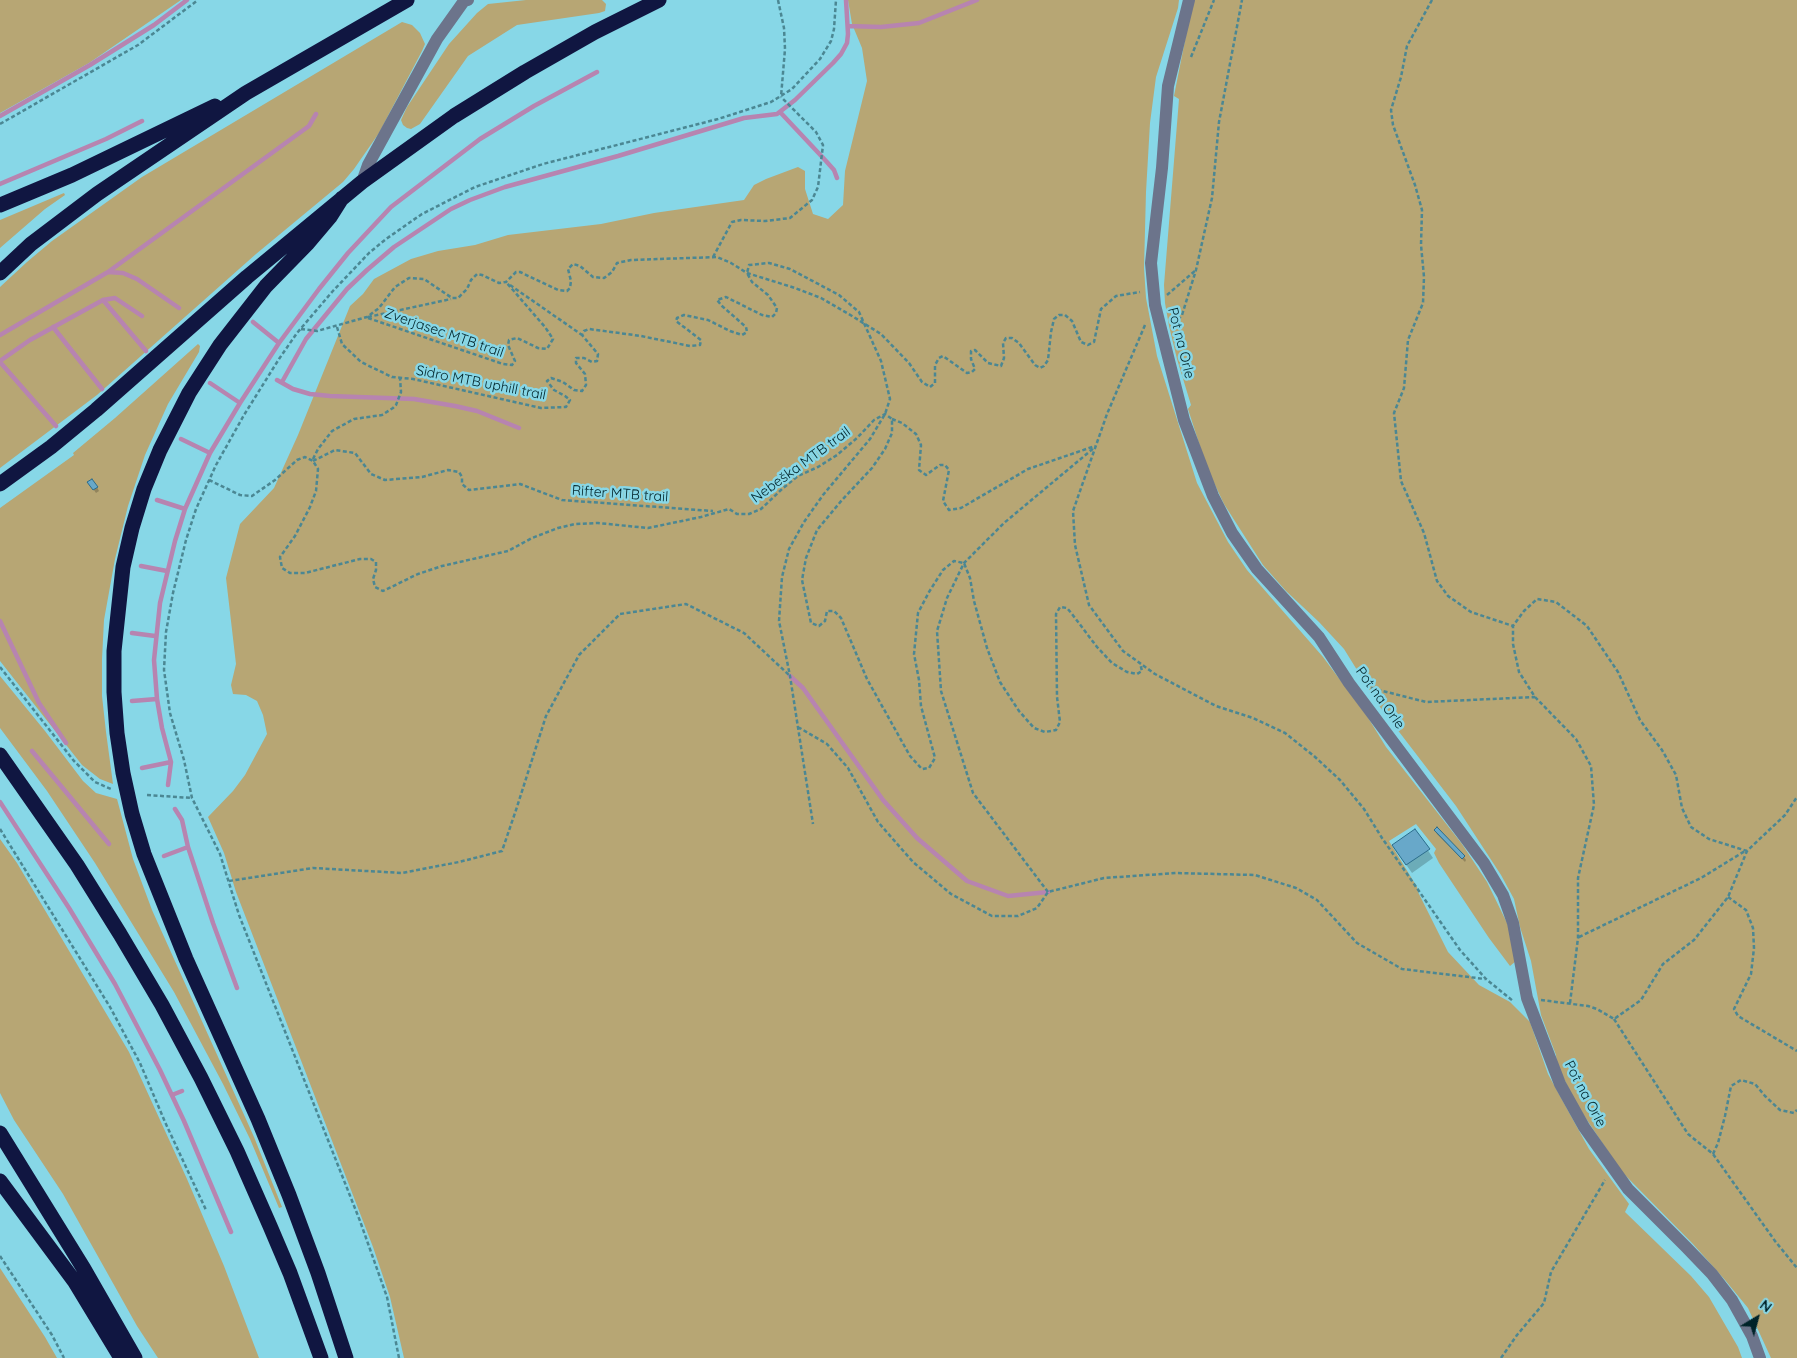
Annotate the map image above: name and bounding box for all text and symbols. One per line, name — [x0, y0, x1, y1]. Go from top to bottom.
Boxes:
street label: Zverjasec MTB trail — [382, 305, 506, 361]
street label: Pot na Orle — [1164, 306, 1198, 380]
street label: Sidro MTB uphill trail — [415, 362, 547, 404]
street label: Nebeška MTB trail — [748, 423, 854, 507]
street label: Rifter MTB trail — [571, 482, 669, 506]
street label: Pot na Orle — [1352, 664, 1408, 732]
street label: Pot na Orle — [1561, 1058, 1609, 1130]
north arrow — [1732, 1293, 1782, 1343]
text: N — [1756, 1296, 1776, 1316]

